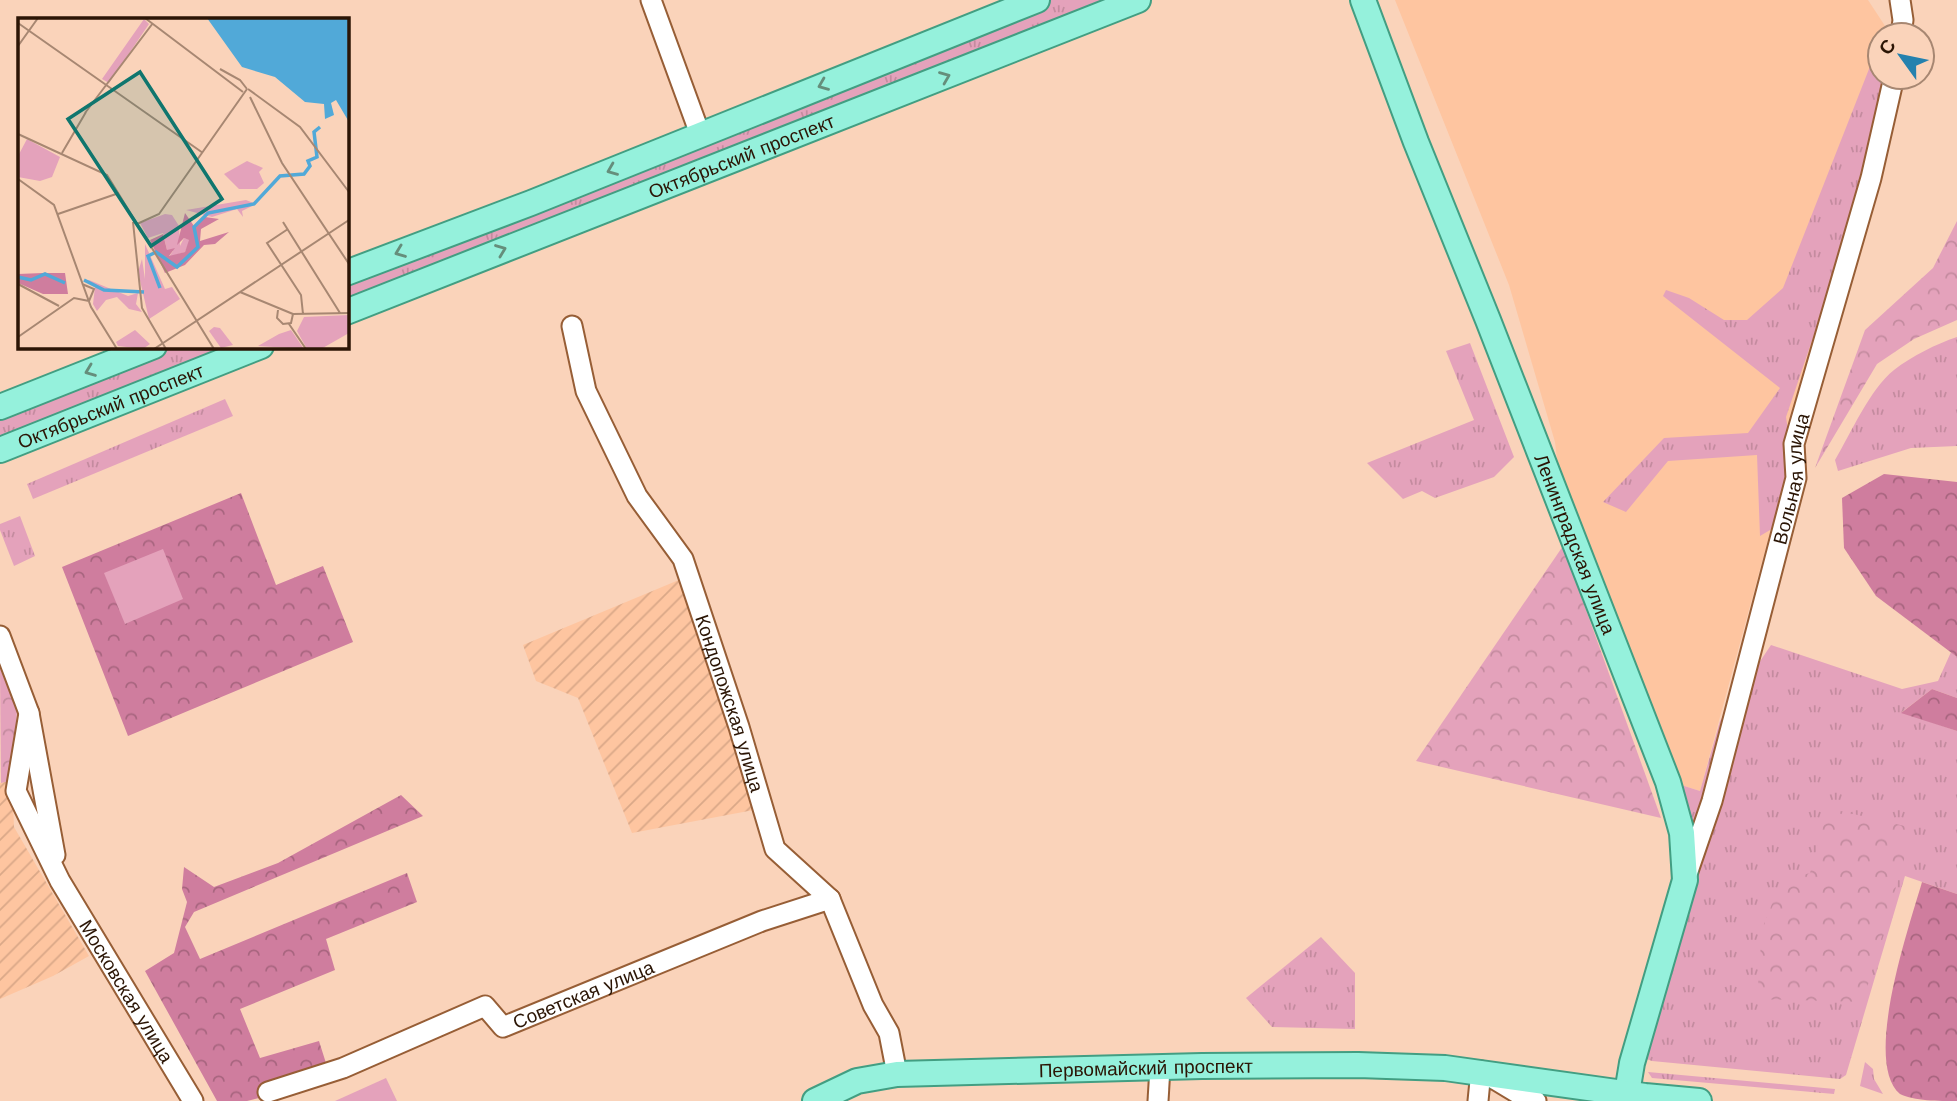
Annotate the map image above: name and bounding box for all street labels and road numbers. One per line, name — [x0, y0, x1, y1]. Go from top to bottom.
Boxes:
street label: Октябрьский проспект — [645, 109, 838, 203]
street label: Октябрьский проспект — [14, 358, 207, 453]
street label: Вольная улица — [1768, 410, 1814, 547]
street label: Ленинградская улица — [1530, 451, 1621, 638]
street label: Кондопожская улица — [691, 612, 769, 795]
street label: Московская улица — [75, 915, 179, 1067]
street label: Советская улица — [509, 955, 658, 1033]
street label: Первомайский проспект — [1038, 1054, 1253, 1082]

